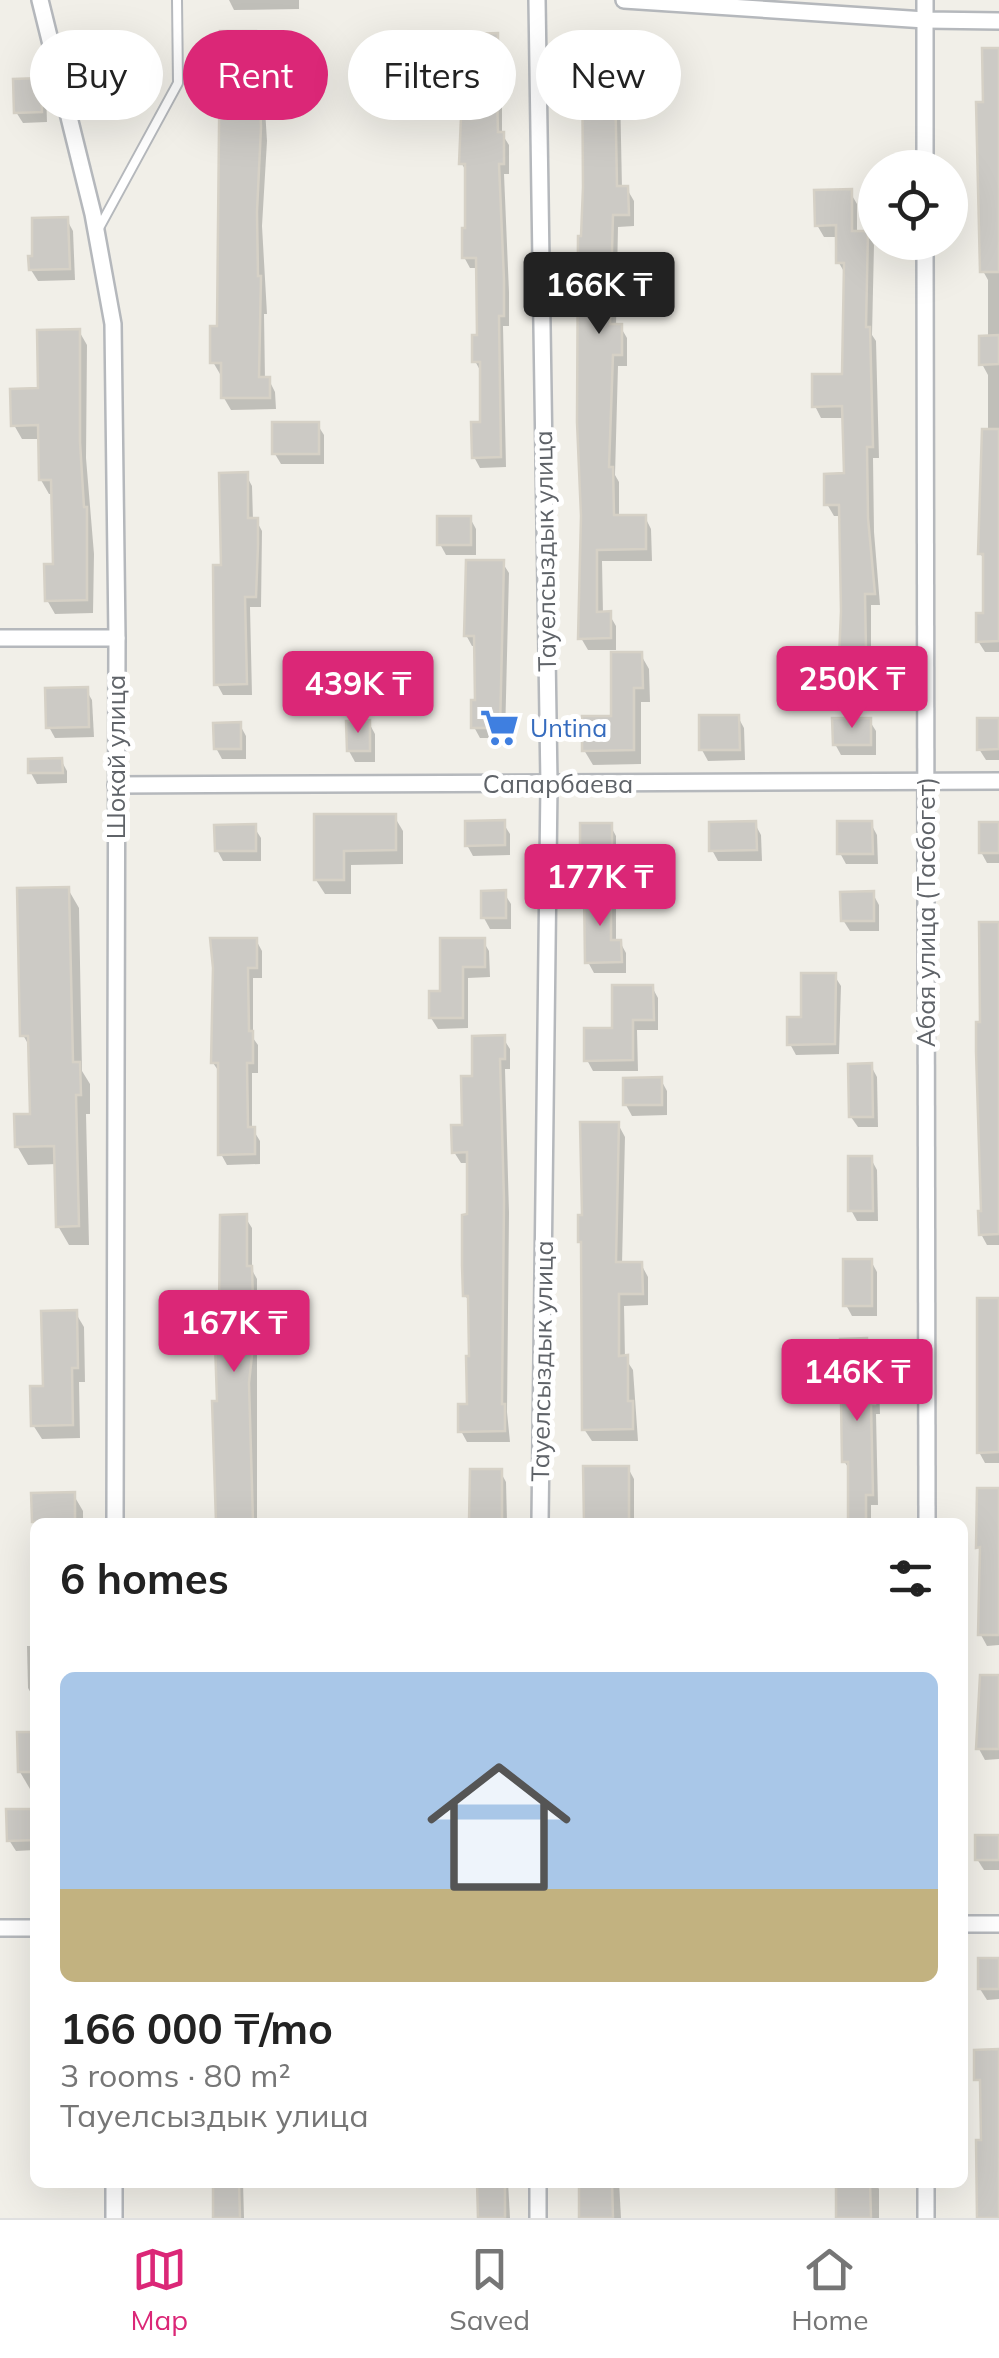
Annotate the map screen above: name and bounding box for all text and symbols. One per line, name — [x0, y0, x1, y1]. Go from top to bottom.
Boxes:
chip: Buy — [30, 30, 163, 120]
chip: Rent — [183, 30, 328, 120]
chip: Filters — [348, 30, 516, 120]
chip: New — [536, 30, 681, 120]
map controls — [858, 150, 968, 260]
button: locate — [858, 150, 968, 260]
pin: 166K ₸ — [518, 252, 680, 337]
text: 166K ₸ — [546, 264, 652, 304]
street label: Тауелсыздык улица — [527, 430, 562, 672]
pin: 250K ₸ — [771, 646, 933, 731]
pin: 439K ₸ — [277, 651, 439, 736]
text: 250K ₸ — [799, 658, 905, 698]
text: 439K ₸ — [305, 663, 411, 703]
street label: Шокай улица — [100, 675, 131, 839]
supermarket icon: Untina — [479, 707, 521, 749]
place label: Untina — [530, 712, 607, 743]
street label: Сапарбаева — [483, 768, 633, 799]
street label: Абая улица (Тасбогет) — [910, 777, 941, 1047]
pin: 177K ₸ — [519, 844, 681, 929]
text: 177K ₸ — [547, 856, 653, 896]
street label: Тауелсыздык улица — [524, 1240, 559, 1482]
pin: 167K ₸ — [153, 1290, 315, 1375]
text: 167K ₸ — [181, 1302, 287, 1342]
pin: 146K ₸ — [776, 1339, 938, 1424]
text: 146K ₸ — [804, 1351, 910, 1391]
icon: filters — [883, 1551, 938, 1606]
text: 6 homes — [60, 1552, 229, 1605]
icon: home — [409, 1737, 589, 1917]
text: 166 000 ₸/mo — [60, 2002, 333, 2055]
text: 3 rooms · 80 m² — [60, 2055, 291, 2095]
text: Тауелсыздык улица — [60, 2095, 369, 2135]
tab: Map — [131, 2242, 188, 2337]
tab: Saved — [449, 2242, 530, 2337]
tab: Home — [791, 2242, 868, 2337]

